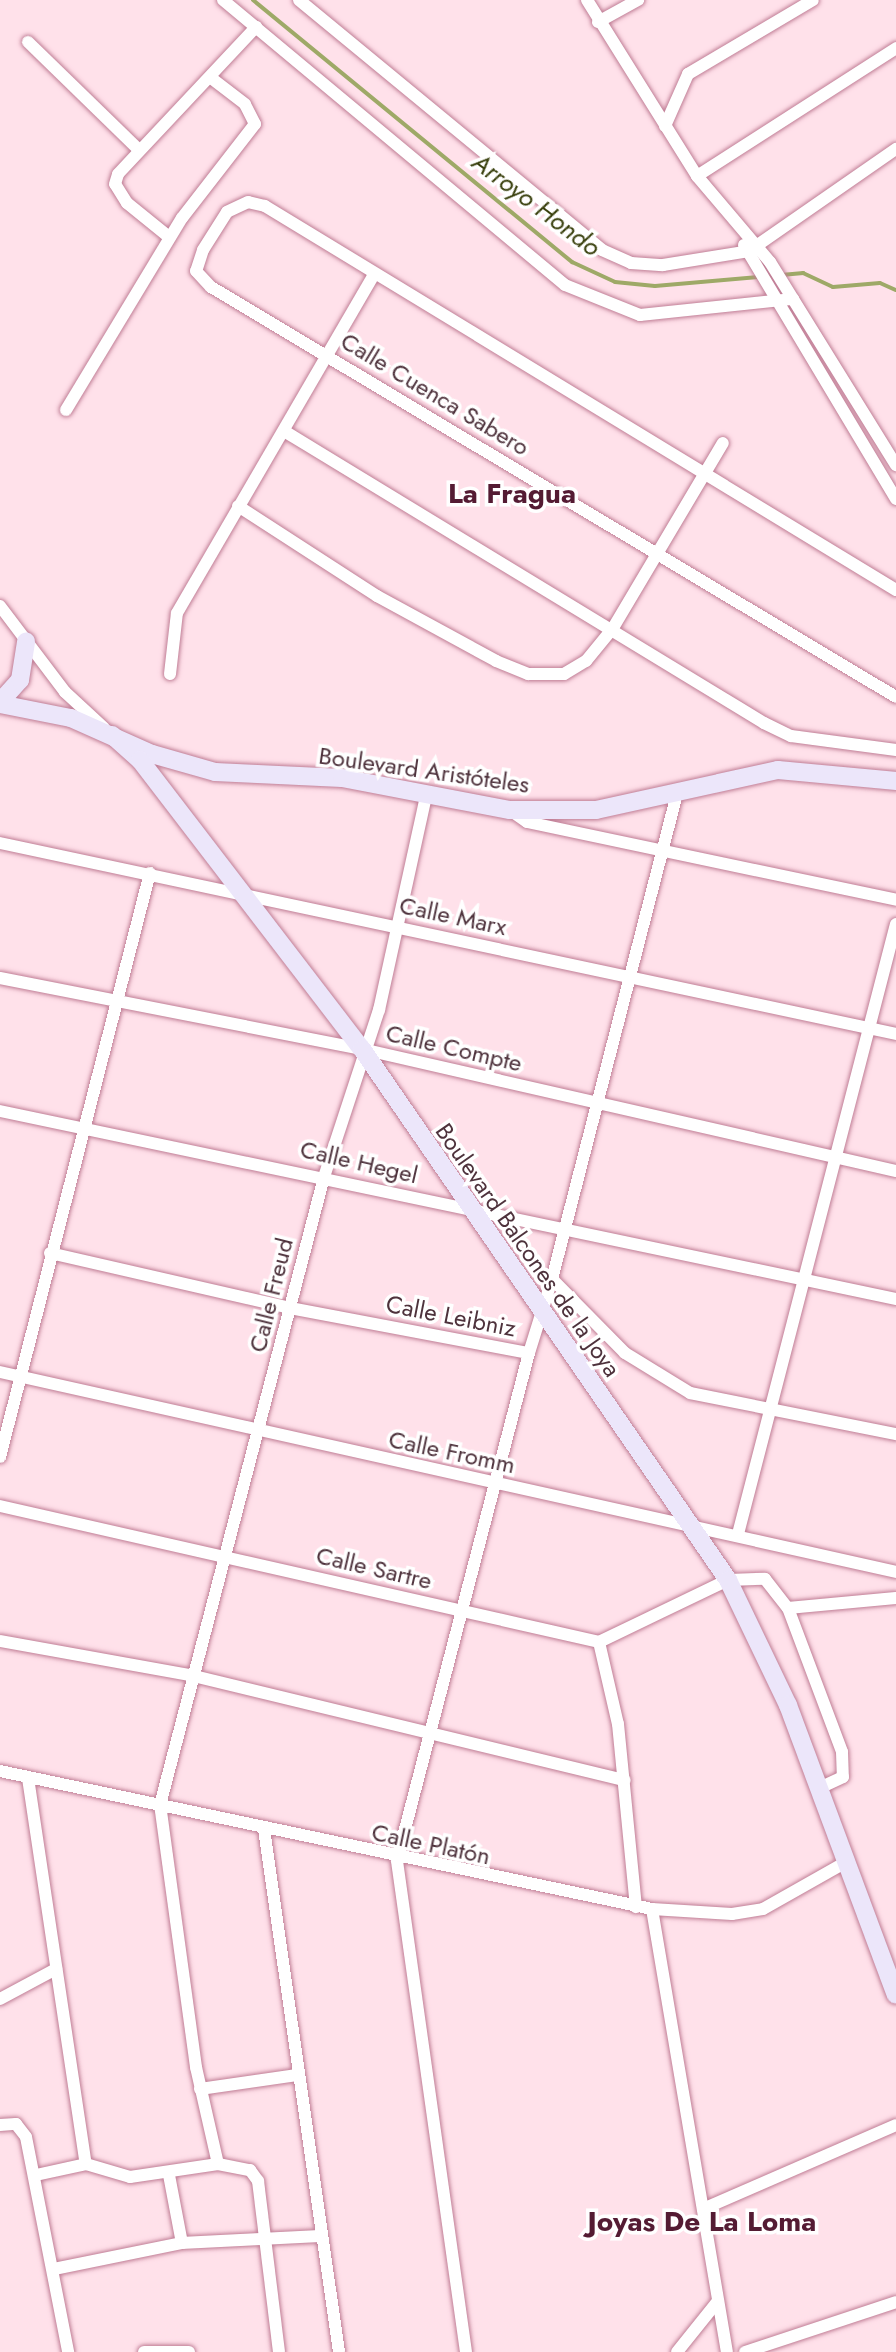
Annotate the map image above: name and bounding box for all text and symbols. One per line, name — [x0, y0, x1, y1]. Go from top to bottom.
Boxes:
water label: Arroyo Hondo — [466, 147, 606, 263]
street label: Calle Cuenca Sabero — [336, 326, 534, 462]
district label: La Fragua — [448, 477, 576, 511]
street label: Boulevard Aristóteles — [317, 741, 531, 799]
street label: Calle Marx — [397, 891, 509, 941]
street label: Calle Compte — [383, 1018, 525, 1078]
street label: Boulevard Balcones de la Joya — [429, 1118, 627, 1382]
street label: Calle Hegel — [297, 1135, 421, 1189]
street label: Calle Freud — [243, 1235, 299, 1355]
street label: Calle Leibniz — [384, 1289, 518, 1343]
street label: Calle Fromm — [386, 1425, 518, 1479]
street label: Calle Sartre — [314, 1541, 434, 1595]
street label: Calle Platón — [369, 1817, 493, 1871]
district label: Joyas De La Loma — [588, 2205, 816, 2239]

